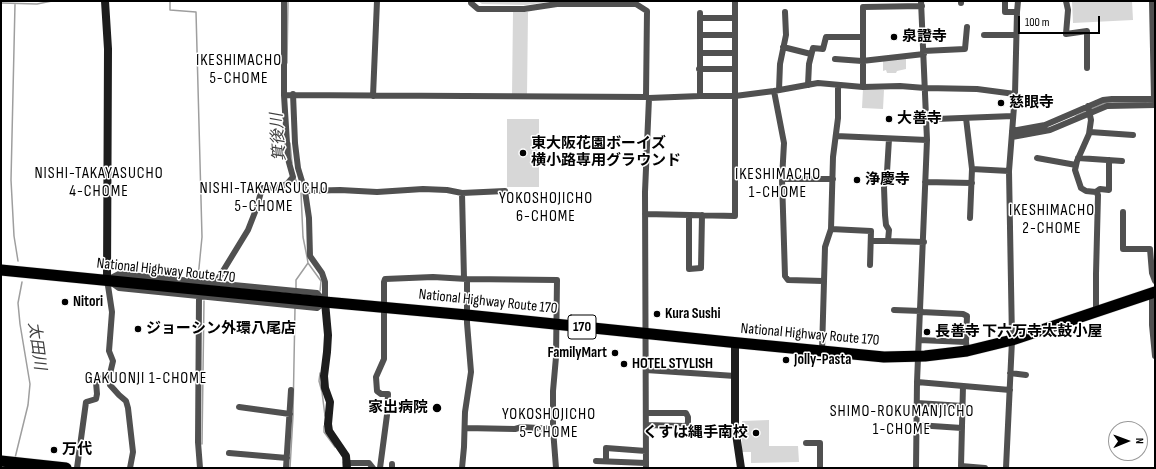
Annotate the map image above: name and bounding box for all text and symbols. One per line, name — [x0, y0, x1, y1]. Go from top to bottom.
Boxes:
scale bar — [1020, 8, 1102, 34]
text: 100 m — [1025, 15, 1050, 30]
place label: 泉證寺 — [902, 28, 947, 46]
marker: 泉證寺 — [889, 32, 899, 42]
district label: IKESHIMACHO 5-CHOME — [196, 51, 282, 89]
place label: 慈眼寺 — [1009, 94, 1054, 112]
marker: 慈眼寺 — [996, 98, 1006, 108]
place label: 大善寺 — [897, 110, 942, 128]
water label: 箕後川 — [268, 112, 290, 162]
marker: 大善寺 — [884, 114, 894, 124]
place label: 東大阪花園ボーイズ 横小路専用グラウンド — [531, 135, 681, 170]
marker: 東大阪花園ボーイズ 横小路専用グラウンド — [518, 148, 528, 158]
district label: NISHI-TAKAYASUCHO 4-CHOME — [34, 164, 164, 202]
district label: IKESHIMACHO 1-CHOME — [735, 165, 821, 203]
place label: 浄慶寺 — [865, 171, 910, 189]
marker: 浄慶寺 — [852, 175, 862, 185]
district label: NISHI-TAKAYASUCHO 5-CHOME — [199, 179, 329, 217]
district label: YOKOSHOJICHO 6-CHOME — [499, 189, 593, 227]
district label: IKESHIMACHO 2-CHOME — [1009, 201, 1095, 239]
street label: National Highway Route 170 — [96, 255, 236, 287]
street label: National Highway Route 170 — [418, 286, 558, 318]
place label: Nitori — [73, 293, 103, 311]
marker: Nitori — [60, 297, 70, 307]
place label: Kura Sushi — [665, 305, 720, 323]
marker: Kura Sushi — [652, 309, 662, 319]
road number: 170 — [568, 315, 596, 339]
place label: ジョーシン外環八尾店 — [146, 320, 296, 338]
street label: National Highway Route 170 — [740, 320, 880, 350]
water label: 太田川 — [23, 321, 49, 371]
place label: 長善寺 下六万寺太鼓小屋 — [935, 323, 1102, 341]
marker: ジョーシン外環八尾店 — [133, 324, 143, 334]
marker: 長善寺 下六万寺太鼓小屋 — [922, 327, 932, 337]
place label: FamilyMart — [547, 344, 607, 362]
marker: FamilyMart — [610, 348, 620, 358]
place label: Jolly-Pasta — [794, 351, 851, 369]
place label: HOTEL STYLISH — [632, 355, 713, 373]
marker: Jolly-Pasta — [781, 355, 791, 365]
marker: HOTEL STYLISH — [619, 359, 629, 369]
district label: GAKUONJI 1-CHOME — [85, 369, 207, 389]
place label: 家出病院 — [368, 399, 428, 417]
marker: 家出病院 — [431, 402, 443, 414]
district label: SHIMO-ROKUMANJICHO 1-CHOME — [830, 402, 974, 440]
district label: YOKOSHOJICHO 5-CHOME — [502, 405, 596, 443]
north arrow — [1108, 421, 1148, 461]
place label: くすは縄手南校 — [643, 424, 748, 442]
marker: くすは縄手南校 — [751, 428, 761, 438]
text: N — [1133, 438, 1146, 444]
place label: 万代 — [62, 441, 92, 459]
marker: 万代 — [49, 445, 59, 455]

